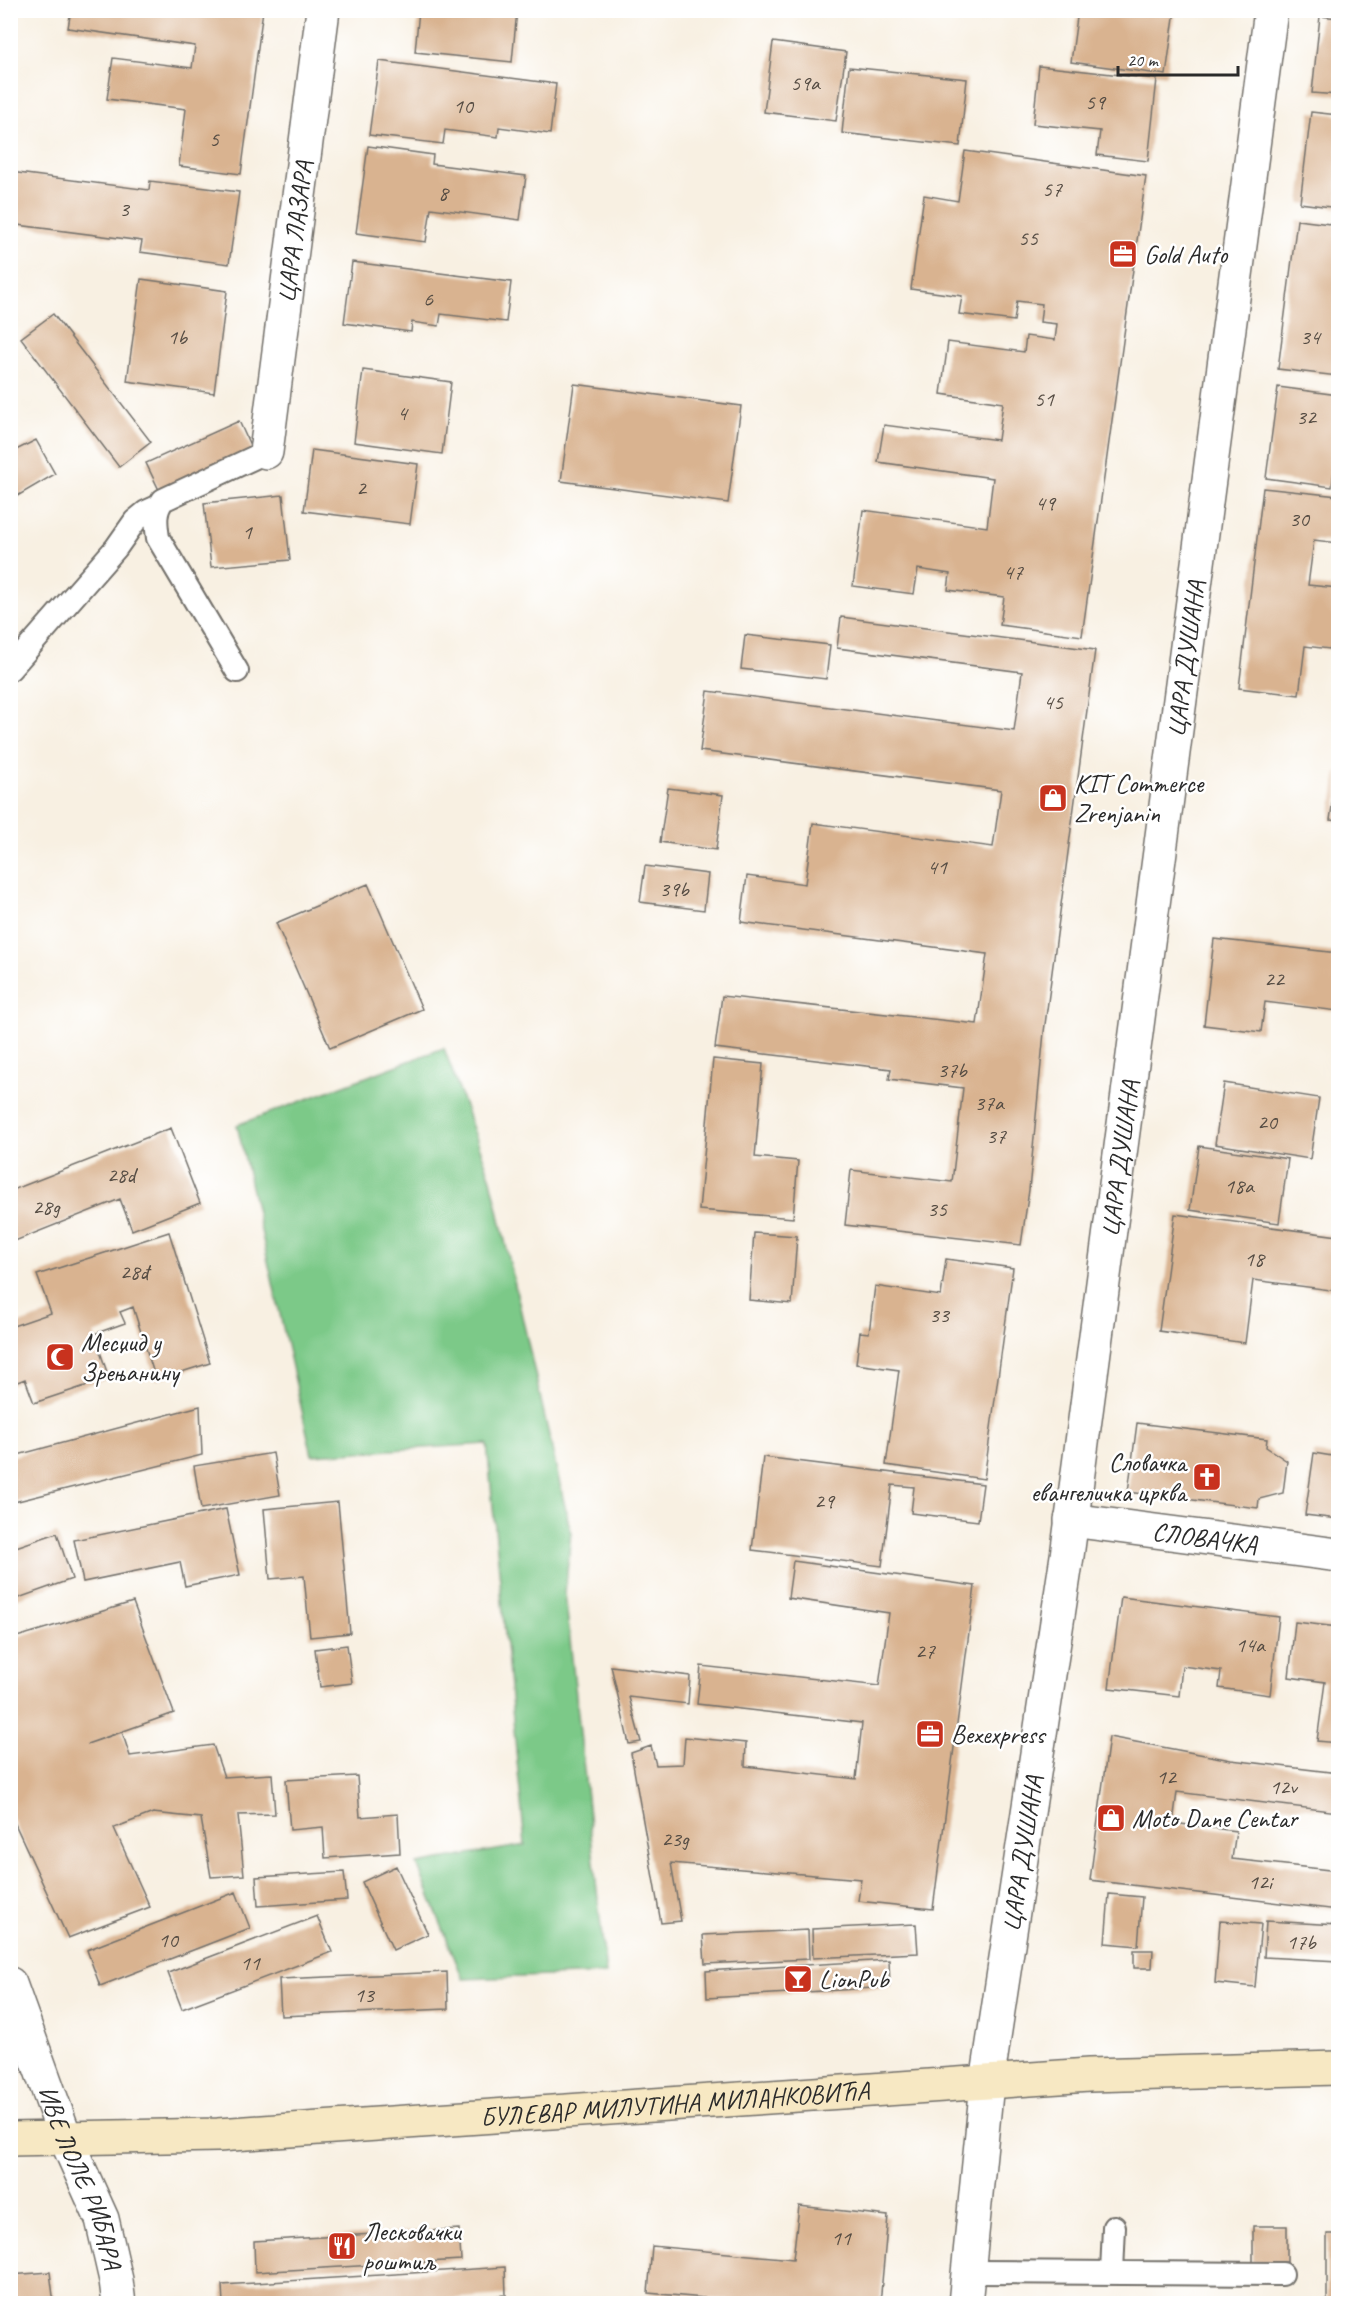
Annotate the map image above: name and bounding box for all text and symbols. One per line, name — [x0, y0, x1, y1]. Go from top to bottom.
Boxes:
scale bar — [1118, 39, 1238, 77]
text: 20 m — [1127, 49, 1160, 71]
house number: 59a — [790, 69, 821, 97]
house number: 59 — [1085, 88, 1107, 116]
house number: 10 — [453, 92, 475, 120]
house number: 5 — [209, 125, 220, 153]
street label: ЦАРА ЛАЗАРА — [269, 158, 320, 305]
house number: 57 — [1042, 175, 1063, 203]
house number: 8 — [438, 179, 450, 207]
house number: 3 — [119, 195, 131, 223]
house number: 55 — [1018, 224, 1039, 252]
office icon: Gold Auto — [1107, 238, 1139, 270]
place label: Gold Auto — [1144, 238, 1229, 271]
house number: 6 — [423, 285, 434, 313]
house number: 1b — [167, 323, 188, 351]
house number: 34 — [1300, 323, 1322, 351]
house number: 51 — [1034, 385, 1055, 413]
house number: 4 — [397, 399, 409, 427]
house number: 32 — [1296, 403, 1318, 431]
house number: 2 — [356, 474, 368, 502]
house number: 49 — [1035, 489, 1057, 517]
house number: 30 — [1289, 505, 1311, 533]
house number: 1 — [242, 518, 253, 546]
house number: 47 — [1003, 558, 1024, 586]
street label: ЦАРА ДУШАНА — [1159, 578, 1213, 739]
house number: 45 — [1043, 688, 1064, 716]
place label: KIT Commerce Zrenjanin — [1074, 767, 1205, 830]
shop icon: KIT Commerce Zrenjanin — [1037, 782, 1069, 814]
house number: 41 — [927, 853, 948, 881]
house number: 39b — [659, 875, 690, 903]
house number: 22 — [1264, 965, 1286, 993]
house number: 37b — [937, 1056, 968, 1084]
street label: ЦАРА ДУШАНА — [1093, 1077, 1147, 1239]
house number: 37a — [974, 1089, 1005, 1117]
house number: 20 — [1257, 1108, 1279, 1136]
house number: 37 — [986, 1122, 1007, 1150]
house number: 28d — [107, 1161, 139, 1189]
house number: 18a — [1224, 1172, 1255, 1200]
house number: 28g — [32, 1193, 61, 1221]
house number: 35 — [927, 1195, 948, 1223]
house number: 18 — [1244, 1245, 1266, 1273]
house number: 28đ — [120, 1258, 153, 1286]
house number: 33 — [929, 1301, 951, 1329]
place label: Месџид у Зрењанину — [81, 1326, 181, 1389]
mosque icon: Месџид у Зрењанину — [44, 1341, 76, 1373]
place label: Словачка евангеличка црква — [1030, 1446, 1188, 1509]
church icon: Словачка евангеличка црква — [1191, 1461, 1223, 1493]
house number: 29 — [814, 1487, 836, 1515]
street label: СЛОВАЧКА — [1150, 1515, 1260, 1561]
house number: 14a — [1235, 1631, 1266, 1659]
house number: 27 — [915, 1637, 936, 1665]
office icon: Bexexpress — [914, 1718, 946, 1750]
place label: Bexexpress — [951, 1718, 1047, 1751]
house number: 12 — [1156, 1763, 1178, 1791]
street label: ЦАРА ДУШАНА — [994, 1773, 1051, 1934]
house number: 12v — [1269, 1773, 1299, 1801]
shop icon: Moto Dane Centar — [1095, 1802, 1127, 1834]
place label: Moto Dane Centar — [1132, 1802, 1299, 1835]
house number: 23g — [661, 1825, 690, 1853]
house number: 12i — [1248, 1868, 1275, 1896]
house number: 10 — [158, 1926, 180, 1954]
house number: 17b — [1286, 1928, 1317, 1956]
house number: 11 — [240, 1949, 261, 1977]
bar icon: LionPub — [782, 1963, 814, 1995]
place label: LionPub — [819, 1963, 890, 1996]
house number: 13 — [354, 1981, 376, 2009]
street label: БУЛЕВАР МИЛУТИНА МИЛАНКОВИЋА — [479, 2074, 872, 2134]
street label: ИВЕ ЛОЛЕ РИБАРА — [31, 2081, 129, 2274]
place label: Лесковачки роштиљ — [363, 2215, 462, 2278]
house number: 11 — [831, 2224, 852, 2252]
restaurant icon: Лесковачки роштиљ — [326, 2230, 358, 2262]

